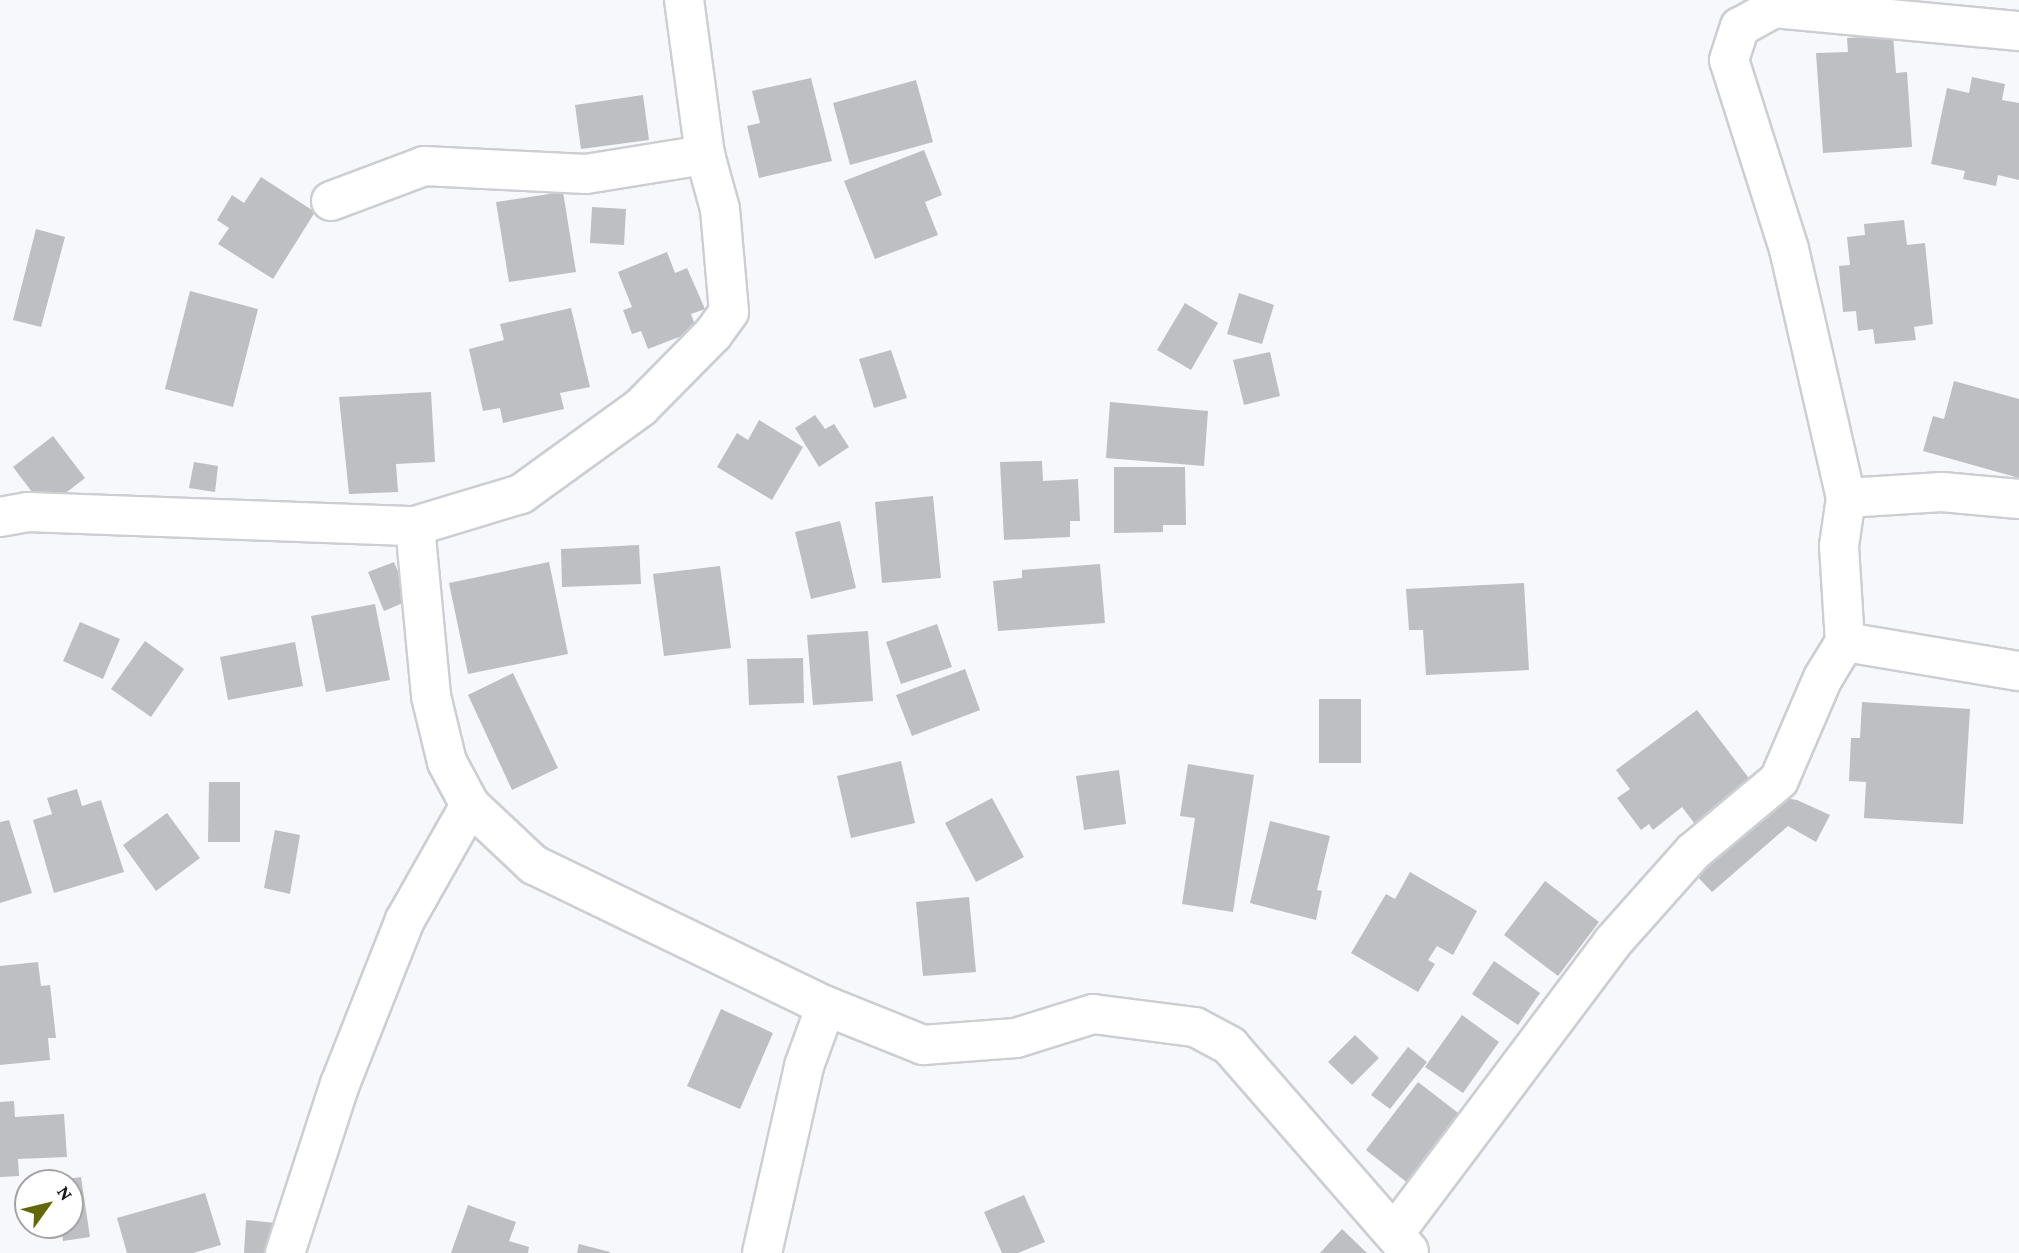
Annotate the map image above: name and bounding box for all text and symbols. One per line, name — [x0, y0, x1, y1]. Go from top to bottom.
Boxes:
north arrow — [14, 1169, 84, 1239]
text: N — [53, 1182, 77, 1204]

